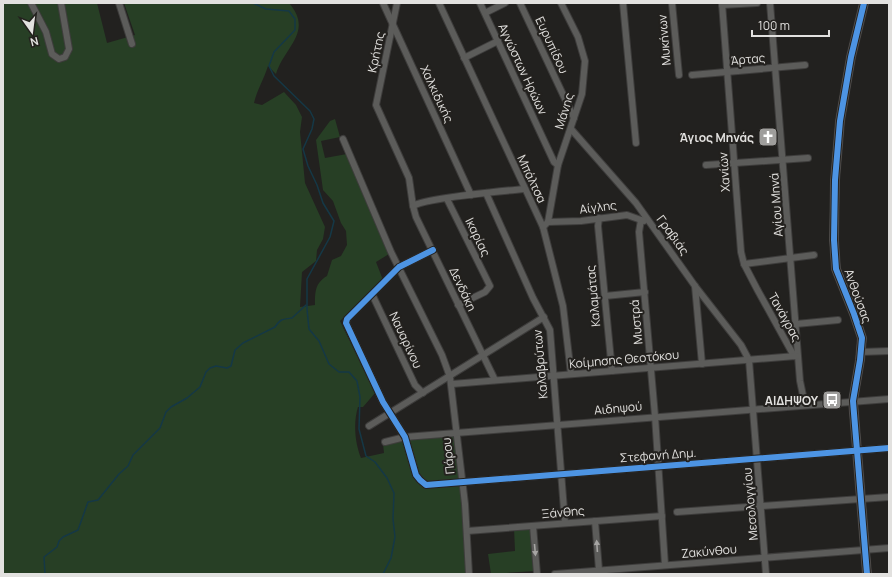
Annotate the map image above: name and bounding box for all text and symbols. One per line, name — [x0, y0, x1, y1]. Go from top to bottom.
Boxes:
north arrow — [12, 12, 52, 52]
scale bar — [752, 12, 829, 38]
street label: Ευρυπίδου — [531, 14, 573, 76]
street label: Μυκήνων — [653, 14, 675, 66]
text: 100 m — [758, 17, 790, 34]
street label: Αγνώστων Ηρώων — [494, 21, 552, 117]
street label: Κρήτης — [363, 30, 389, 74]
text: N — [29, 34, 40, 50]
street label: Άρτας — [730, 49, 766, 69]
street label: Χαλκιδικής — [416, 62, 458, 126]
street label: Μάνης — [550, 90, 578, 131]
church icon: Άγιος Μηνάς — [757, 126, 779, 148]
place label: Άγιος Μηνάς — [680, 129, 754, 146]
street label: Μπάλτσα — [513, 152, 551, 206]
street label: Χανίων — [714, 152, 734, 192]
street label: Αγίου Μηνά — [765, 172, 787, 238]
street label: Αίγλης — [578, 196, 618, 218]
street label: Γραβιάς — [653, 212, 693, 259]
street label: Ικαρίας — [461, 215, 495, 259]
street label: Δενδάκη — [445, 264, 481, 314]
street label: Καλαμάτας — [582, 264, 604, 327]
street label: Ανθούσας — [840, 267, 876, 326]
street label: Τανάγρας — [765, 289, 806, 345]
street label: Μυστρά — [626, 299, 646, 345]
street label: Ναυαρίνου — [385, 309, 427, 371]
street label: Καλαβρύτων — [529, 329, 551, 399]
street label: Κοίμησης Θεοτόκου — [568, 346, 680, 372]
bus stop icon: ΑΙΔΗΨΟΥ — [821, 389, 843, 411]
place label: ΑΙΔΗΨΟΥ — [765, 392, 819, 409]
street label: Αιδηψού — [593, 397, 643, 419]
street label: Πάρου — [438, 437, 458, 475]
street label: Στεφανή Δημ. — [619, 444, 697, 466]
street label: Μεσολογγίου — [738, 467, 762, 541]
street label: Ξάνθης — [541, 502, 586, 522]
one-way arrow — [593, 540, 600, 552]
street label: Ζακύνθου — [681, 540, 737, 562]
one-way arrow — [532, 544, 538, 556]

